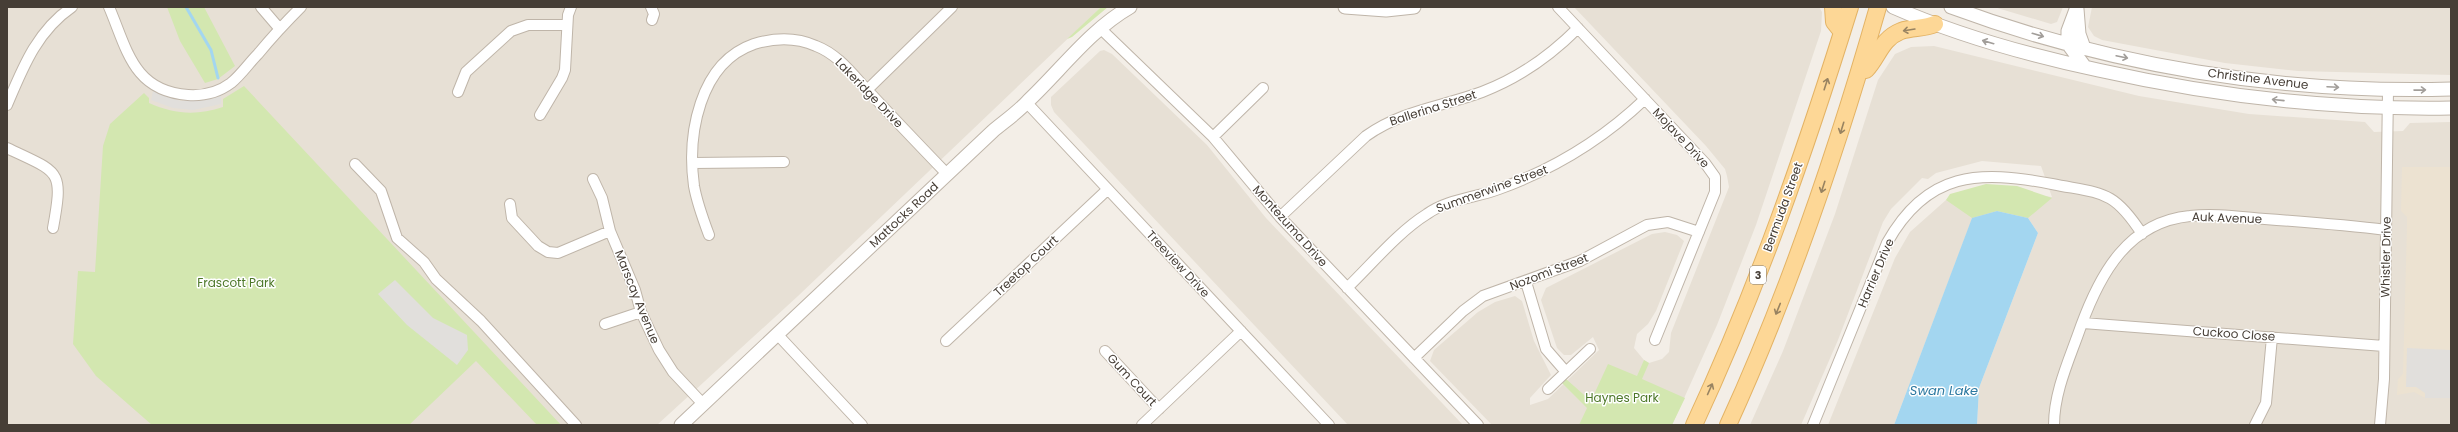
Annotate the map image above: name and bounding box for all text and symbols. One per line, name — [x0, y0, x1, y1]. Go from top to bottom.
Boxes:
one-way arrow — [1903, 26, 1916, 34]
one-way arrow — [2031, 32, 2044, 39]
one-way arrow — [1981, 38, 1994, 45]
one-way arrow — [2115, 53, 2128, 61]
street label: Lakeridge Drive — [832, 54, 907, 131]
street label: Christine Avenue — [2207, 64, 2309, 93]
one-way arrow — [1822, 78, 1830, 90]
one-way arrow — [2326, 83, 2339, 90]
street label: Ballerina Street — [1387, 85, 1478, 130]
one-way arrow — [2413, 86, 2426, 94]
one-way arrow — [2272, 96, 2285, 104]
street label: Mojave Drive — [1649, 104, 1714, 171]
one-way arrow — [1838, 121, 1845, 134]
street label: Summerwine Street — [1434, 160, 1550, 217]
street label: Bermuda Street — [1758, 160, 1807, 254]
street label: Mattocks Road — [865, 178, 942, 251]
one-way arrow — [1819, 180, 1826, 193]
street label: Montezuma Drive — [1249, 181, 1332, 270]
street label: Auk Avenue — [2192, 208, 2262, 227]
street label: Whistler Drive — [2376, 216, 2395, 298]
street label: Treeview Drive — [1143, 226, 1214, 301]
street label: Treetop Court — [990, 231, 1062, 300]
street label: Harrier Drive — [1853, 236, 1898, 310]
street label: Marscay Avenue — [611, 247, 664, 346]
street label: Nozomi Street — [1507, 249, 1591, 294]
road number: 3 — [1750, 266, 1766, 284]
park label: Frascott Park — [197, 274, 276, 291]
one-way arrow — [1773, 302, 1781, 314]
street label: Cuckoo Close — [2192, 322, 2276, 345]
street label: Gum Court — [1104, 350, 1161, 410]
water label: Swan Lake — [1910, 381, 1978, 400]
one-way arrow — [1707, 384, 1714, 396]
park label: Haynes Park — [1585, 389, 1660, 406]

